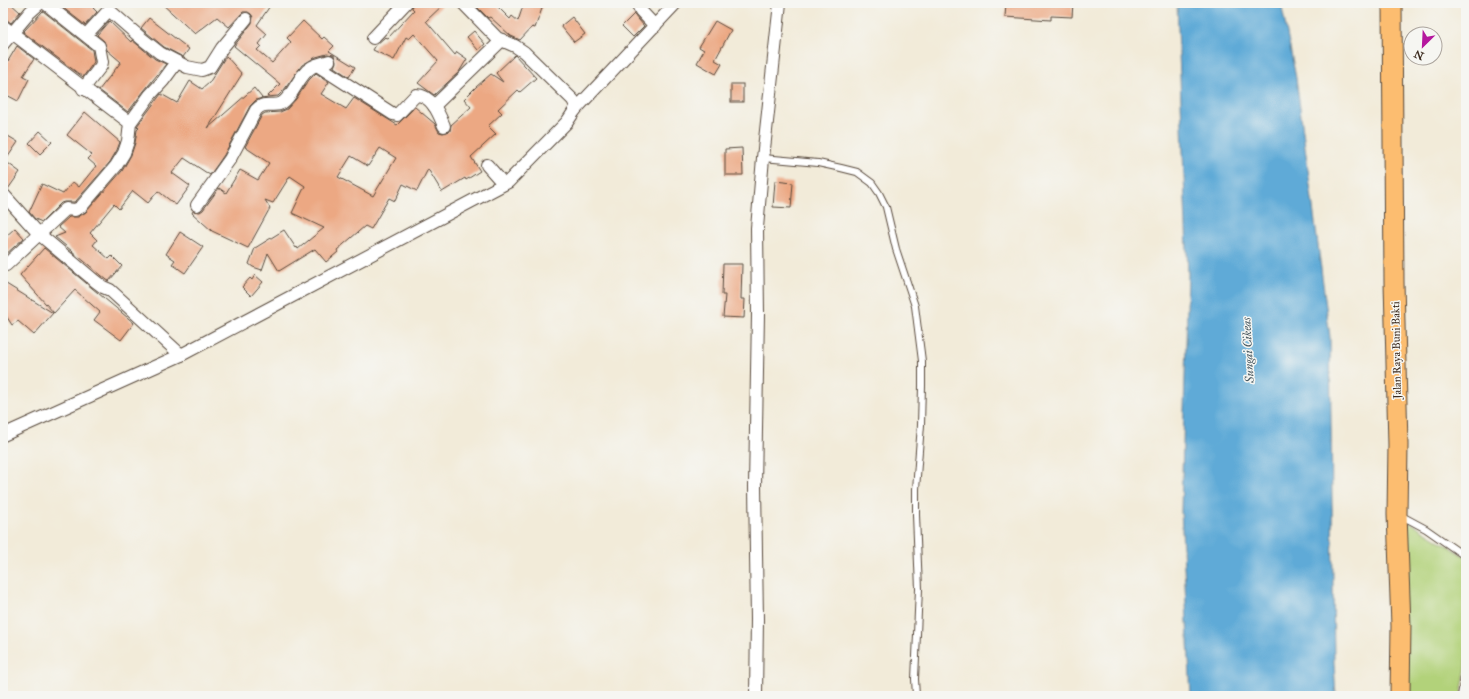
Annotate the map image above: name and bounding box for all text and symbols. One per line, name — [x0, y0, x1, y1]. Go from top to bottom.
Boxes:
north arrow — [1403, 26, 1443, 66]
text: N — [1412, 47, 1426, 63]
street label: Jalan Raya Buni Bakti — [1389, 301, 1405, 400]
water label: Sungai Cikeas — [1239, 316, 1257, 384]

